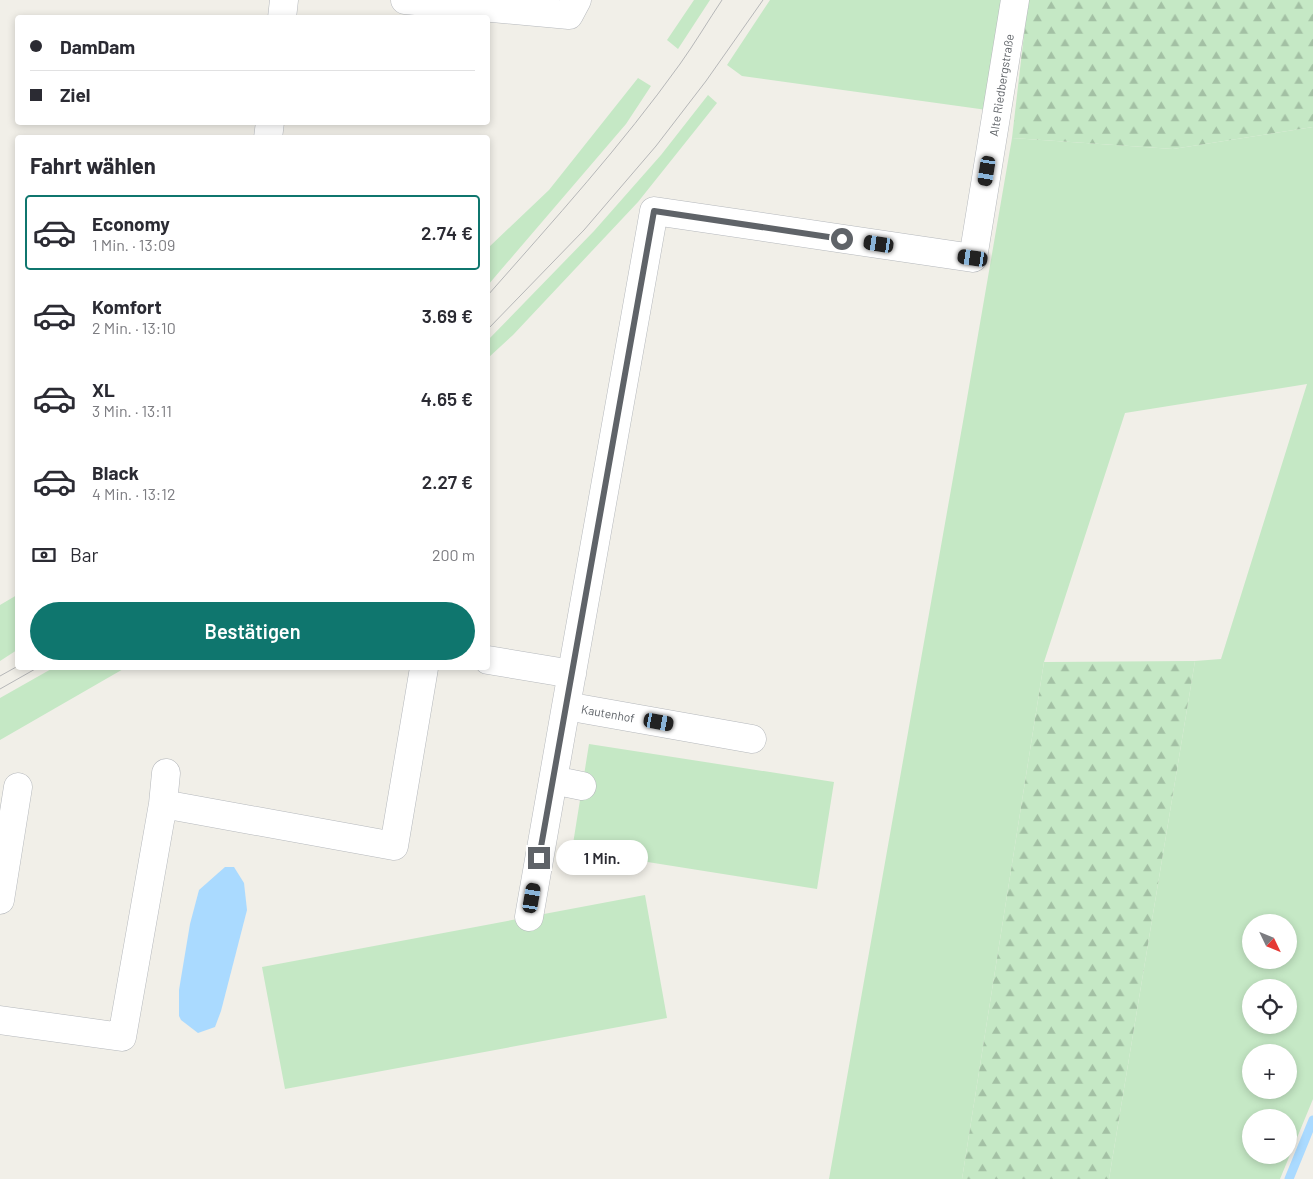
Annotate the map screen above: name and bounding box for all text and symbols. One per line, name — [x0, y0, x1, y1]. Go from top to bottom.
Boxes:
street label: Alte Riedbergstraße — [986, 33, 1016, 137]
text: DamDam — [60, 35, 135, 58]
text: Ziel — [60, 83, 90, 106]
text: Fahrt wählen — [30, 152, 156, 178]
car — [977, 155, 996, 187]
icon: car — [32, 210, 77, 255]
text: Economy — [92, 212, 170, 235]
text: 2.74 € — [421, 221, 473, 244]
route start — [831, 228, 853, 250]
car — [863, 234, 894, 254]
text: 1 Min. · 13:09 — [92, 235, 175, 254]
car — [957, 248, 988, 268]
icon: car — [32, 293, 77, 338]
text: Komfort — [92, 295, 162, 318]
text: 3.69 € — [422, 304, 473, 327]
text: 2 Min. · 13:10 — [92, 318, 176, 337]
icon: car — [32, 376, 77, 421]
text: XL — [92, 378, 115, 401]
text: 4.65 € — [421, 387, 473, 410]
text: 3 Min. · 13:11 — [92, 401, 172, 420]
icon: car — [32, 459, 77, 504]
text: Black — [92, 461, 139, 484]
text: 2.27 € — [422, 470, 473, 493]
text: 4 Min. · 13:12 — [92, 484, 175, 503]
icon: cash — [30, 541, 58, 569]
text: Bar — [70, 543, 98, 566]
text: 200 m — [432, 545, 475, 564]
button: Bestätigen — [30, 602, 475, 660]
street label: Kautenhof — [580, 701, 636, 725]
car — [642, 712, 675, 732]
callout: 1 Min. — [556, 840, 649, 876]
route end — [528, 847, 550, 869]
text: 1 Min. — [583, 848, 621, 867]
car — [522, 882, 541, 914]
north arrow — [1242, 914, 1298, 969]
map controls — [1242, 914, 1297, 1164]
button: locate — [1242, 979, 1297, 1034]
button: + — [1242, 1044, 1297, 1099]
button: − — [1242, 1109, 1297, 1164]

